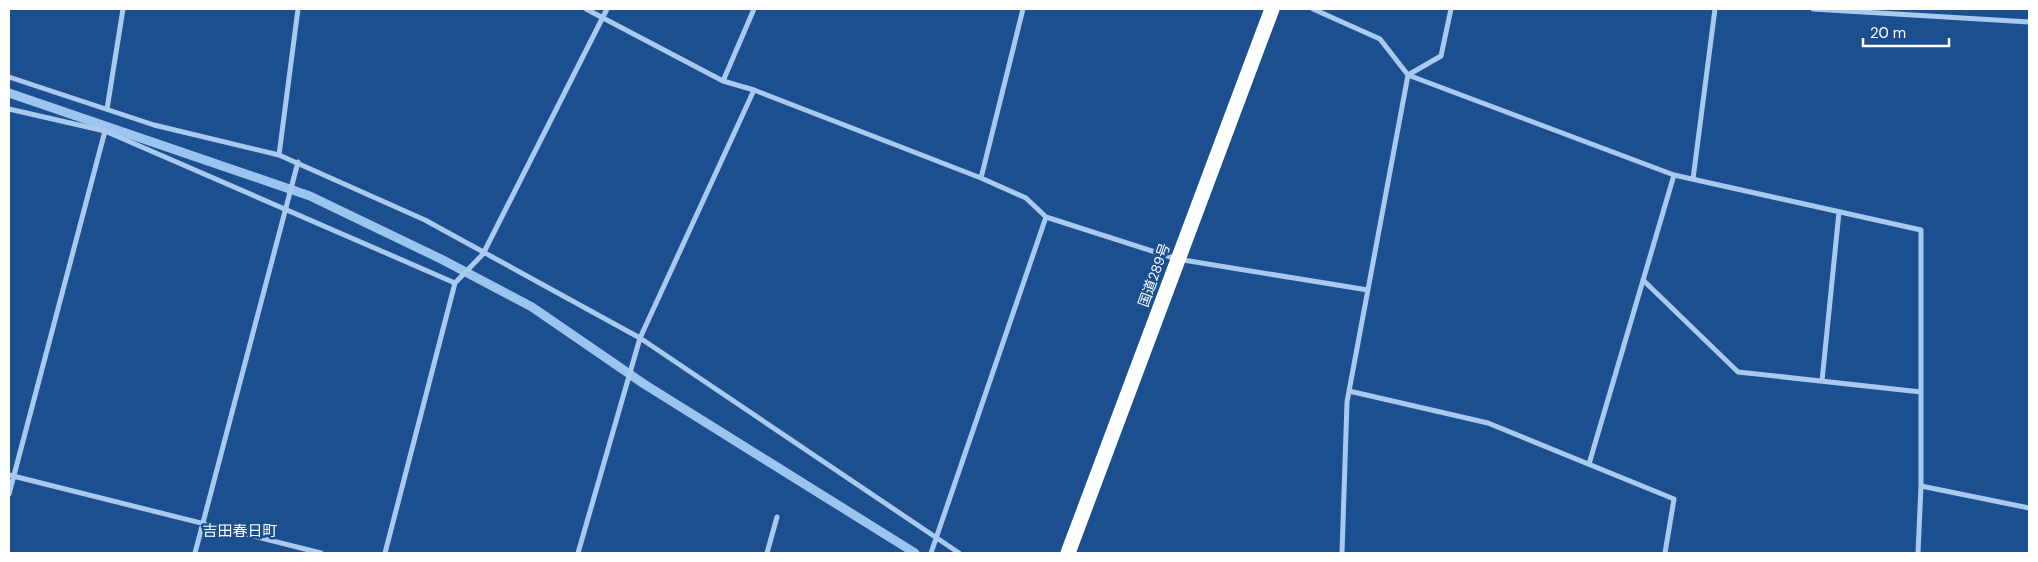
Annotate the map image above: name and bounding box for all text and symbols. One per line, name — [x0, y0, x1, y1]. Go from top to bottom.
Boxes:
scale bar — [1863, 15, 1949, 47]
text: 20 m — [1870, 23, 1906, 43]
street label: 国道289号 — [1134, 241, 1174, 309]
district label: 吉田春日町 — [202, 521, 278, 541]

